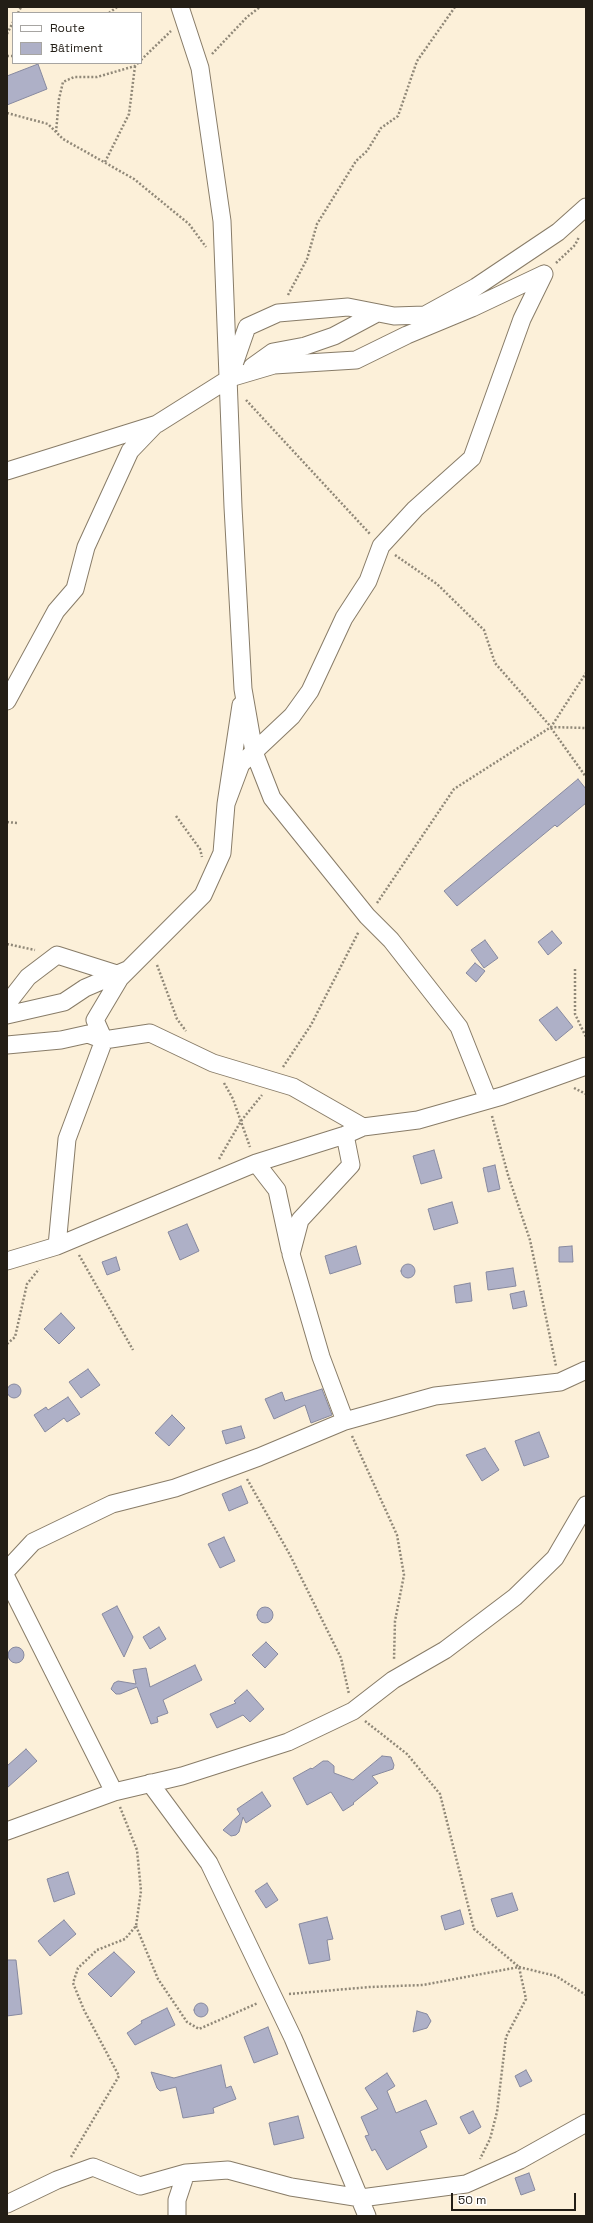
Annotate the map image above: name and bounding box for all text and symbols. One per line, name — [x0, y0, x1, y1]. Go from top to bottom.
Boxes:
legend — [12, 12, 142, 64]
text: Route — [50, 20, 85, 36]
text: Bâtiment — [50, 40, 103, 56]
scale bar — [453, 2185, 578, 2211]
text: 50 m — [458, 2192, 486, 2208]

